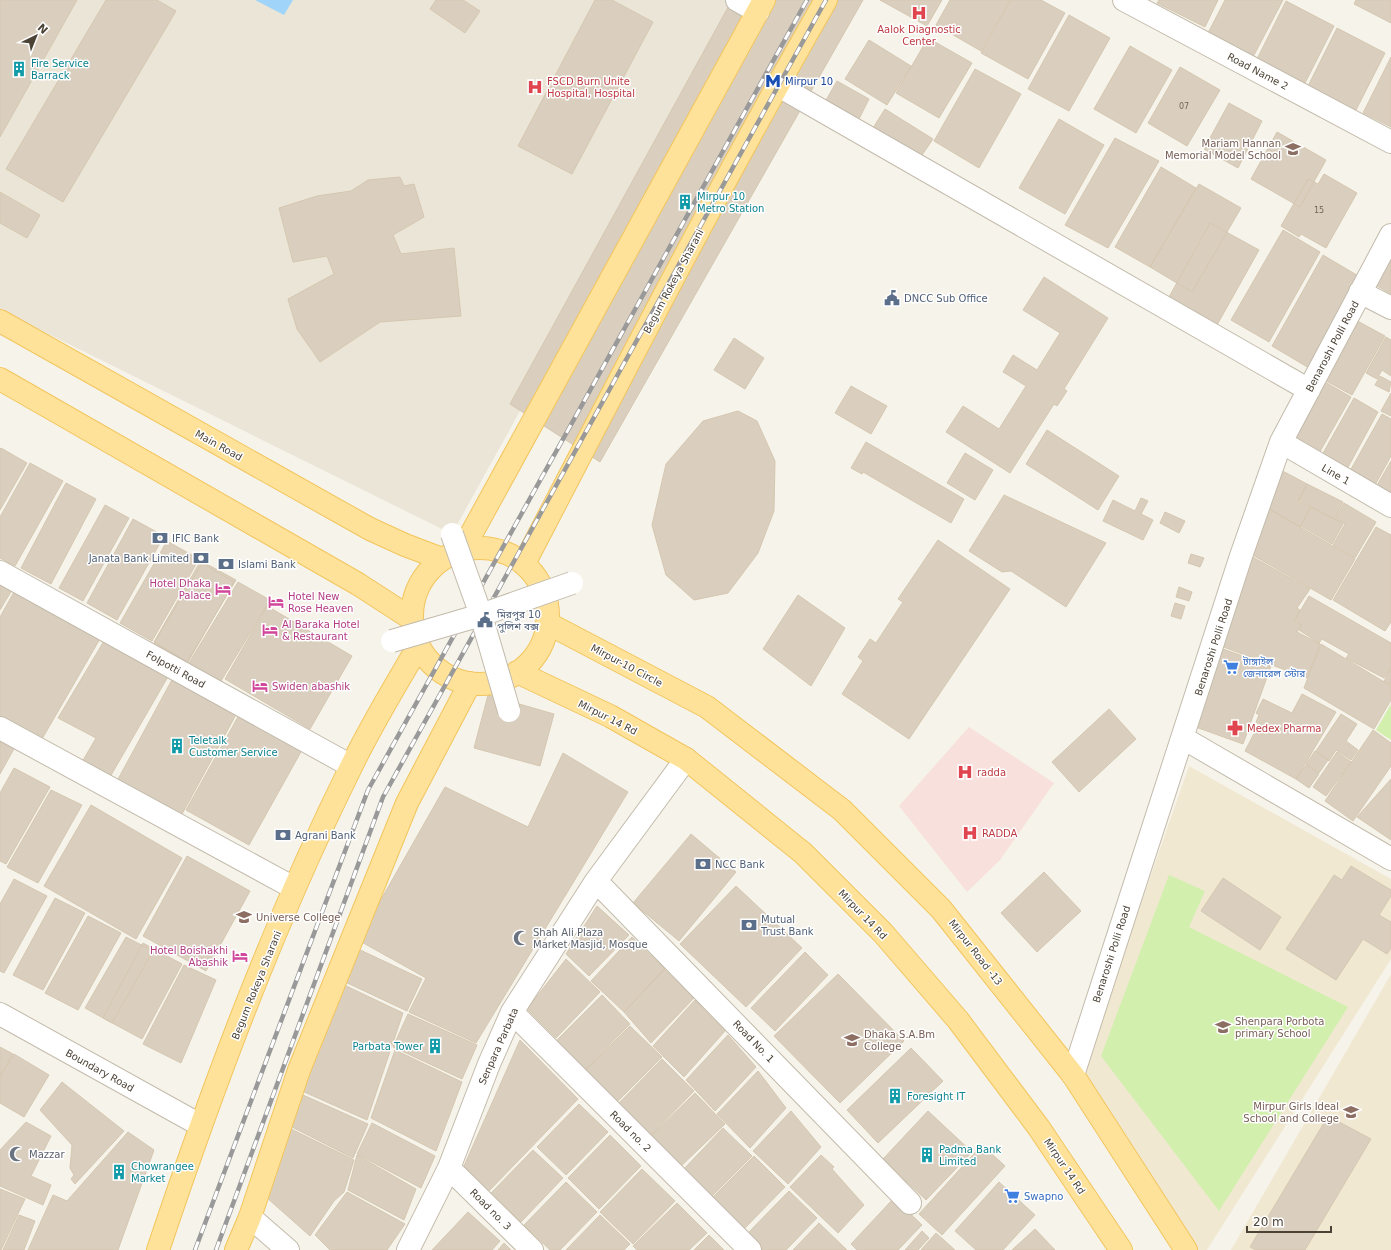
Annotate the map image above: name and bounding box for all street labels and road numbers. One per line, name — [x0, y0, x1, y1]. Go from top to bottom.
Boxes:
street label: Road Name 2 — [1225, 51, 1290, 92]
street label: Begum Rokeya Sharani — [641, 227, 706, 335]
street label: Benaroshi Polli Road — [1304, 299, 1361, 394]
street label: Main Road — [193, 428, 244, 463]
street label: Line 1 — [1320, 462, 1352, 487]
street label: Benaroshi Polli Road — [1193, 597, 1234, 697]
street label: Mirpur-10 Circle — [589, 642, 664, 689]
street label: Folpotti Road — [144, 649, 207, 690]
street label: Mirpur 14 Rd — [576, 698, 639, 737]
street label: Mirpur 14 Rd — [836, 887, 889, 941]
street label: Benaroshi Polli Road — [1091, 904, 1132, 1004]
street label: Mirpur Road -13 — [947, 917, 1005, 987]
street label: Begum Rokeya Sharani — [230, 929, 283, 1041]
street label: Senpara Parbata — [477, 1006, 520, 1086]
street label: Road No. 1 — [731, 1018, 776, 1065]
street label: Boundary Road — [64, 1047, 136, 1094]
street label: Road no. 2 — [608, 1109, 653, 1154]
street label: Mirpur 14 Rd — [1042, 1136, 1087, 1196]
street label: Road no. 3 — [468, 1187, 513, 1232]

